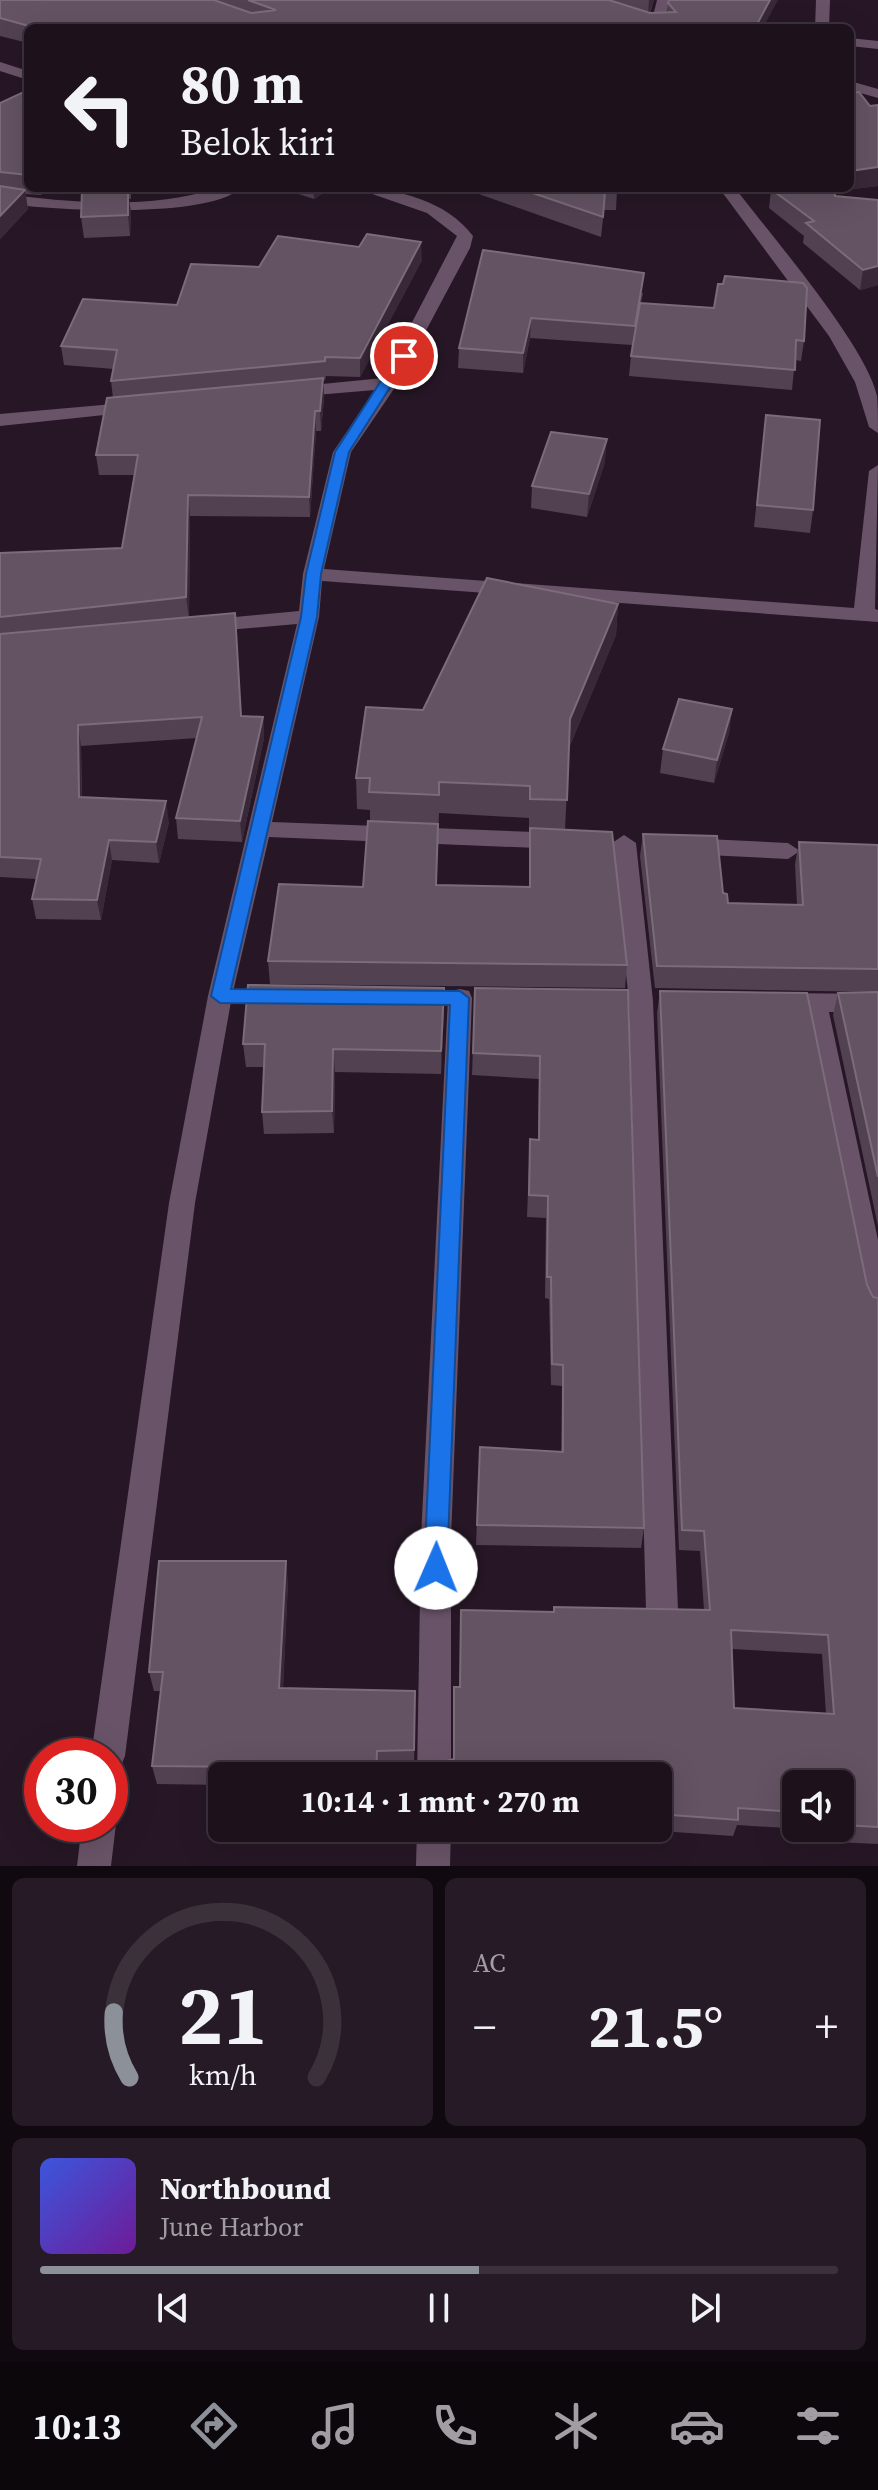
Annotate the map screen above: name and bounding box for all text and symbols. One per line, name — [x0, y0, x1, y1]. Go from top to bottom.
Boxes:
text: 80 m — [180, 45, 303, 122]
icon: left — [48, 56, 152, 160]
text: Belok kiri — [180, 118, 335, 167]
pin — [370, 322, 438, 390]
icon: arrive — [382, 334, 426, 378]
position arrow — [394, 1526, 478, 1610]
speed limit sign: 30 — [24, 1738, 128, 1842]
map controls — [782, 1770, 854, 1842]
button: sound — [782, 1770, 854, 1842]
text: 10:14 · 1 mnt · 270 m — [300, 1781, 580, 1822]
text: AC — [473, 1945, 506, 1981]
text: 21 — [177, 1958, 268, 2072]
text: 21.5° — [588, 1985, 723, 2067]
text: − — [473, 1996, 496, 2057]
text: + — [815, 1996, 838, 2057]
text: km/h — [188, 2055, 257, 2095]
text: Northbound — [160, 2168, 331, 2209]
text: June Harbor — [160, 2209, 303, 2245]
icon: previous — [151, 2286, 195, 2330]
icon: pause — [417, 2286, 461, 2330]
icon: next — [683, 2286, 727, 2330]
icon: directions — [186, 2398, 242, 2454]
icon: music — [307, 2398, 363, 2454]
icon: phone — [427, 2398, 483, 2454]
icon: climate — [548, 2398, 604, 2454]
icon: car — [669, 2398, 725, 2454]
icon: filters — [790, 2398, 846, 2454]
text: 10:13 — [32, 2402, 121, 2451]

